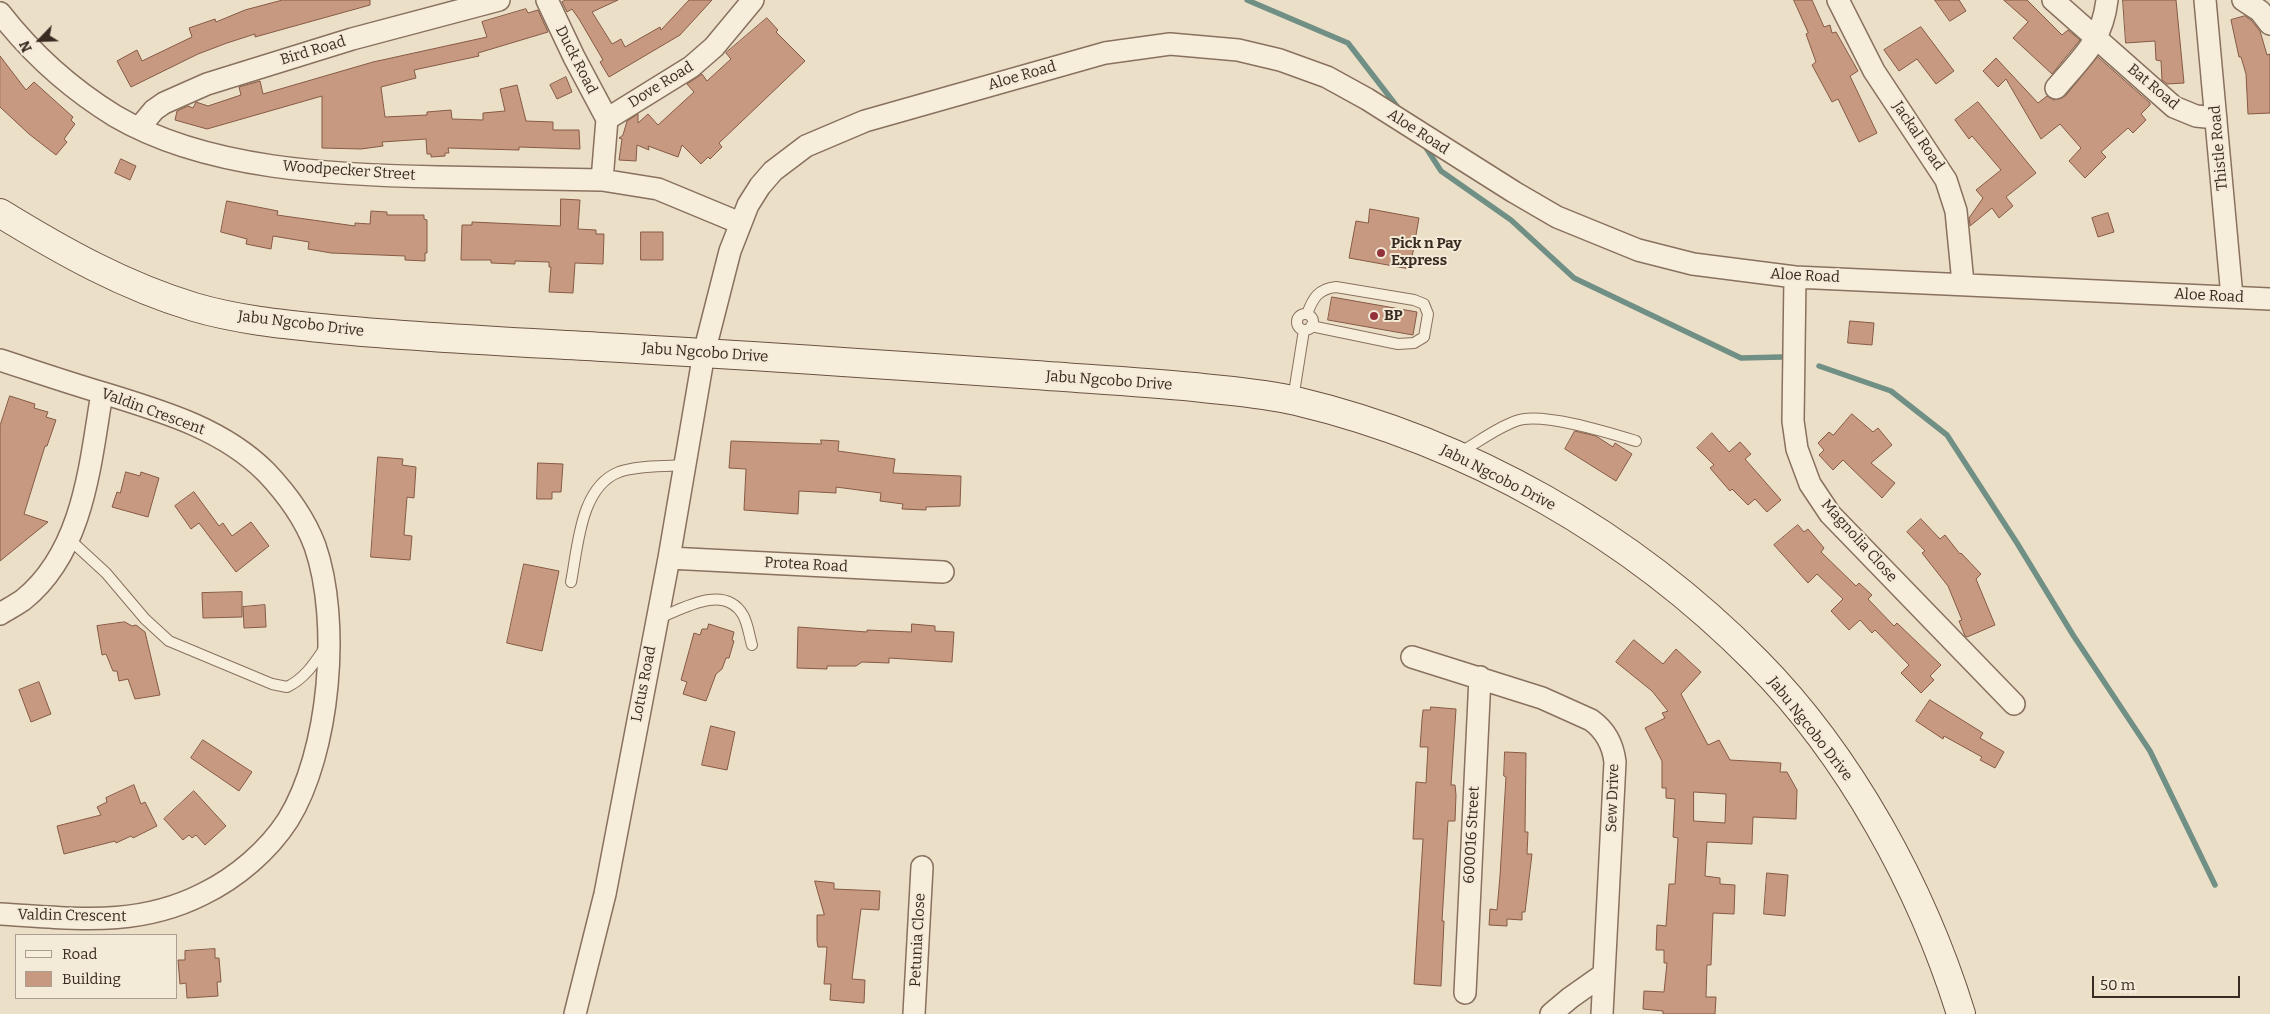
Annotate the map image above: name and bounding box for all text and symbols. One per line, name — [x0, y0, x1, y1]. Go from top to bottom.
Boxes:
north arrow — [15, 15, 65, 65]
street label: Duck Road — [551, 23, 601, 97]
street label: Bird Road — [278, 33, 348, 69]
text: N — [16, 38, 36, 55]
street label: Dove Road — [625, 58, 697, 112]
street label: Aloe Road — [986, 58, 1058, 94]
street label: Bat Road — [2124, 60, 2182, 114]
street label: Jackal Road — [1888, 98, 1948, 174]
street label: Aloe Road — [1384, 105, 1452, 159]
street label: Thistle Road — [2206, 105, 2232, 191]
street label: Woodpecker Street — [282, 157, 416, 185]
place label: Pick n Pay Express — [1391, 235, 1462, 270]
marker: Pick n Pay Express — [1375, 247, 1387, 259]
street label: Aloe Road — [1770, 265, 1840, 287]
street label: Aloe Road — [2174, 285, 2244, 307]
street label: Jabu Ngcobo Drive — [237, 307, 365, 341]
place label: BP — [1384, 307, 1403, 325]
marker: BP — [1368, 310, 1380, 322]
street label: Jabu Ngcobo Drive — [641, 340, 769, 366]
street label: Jabu Ngcobo Drive — [1045, 368, 1173, 394]
street label: Valdin Crescent — [99, 385, 207, 439]
street label: Jabu Ngcobo Drive — [1437, 441, 1559, 515]
street label: Magnolia Close — [1817, 496, 1901, 586]
street label: Protea Road — [764, 554, 848, 576]
street label: Lotus Road — [628, 645, 660, 723]
street label: Jabu Ngcobo Drive — [1764, 673, 1856, 785]
street label: Sew Drive — [1603, 763, 1623, 833]
street label: 600016 Street — [1460, 786, 1484, 884]
street label: Petunia Close — [907, 893, 929, 987]
street label: Valdin Crescent — [17, 906, 127, 926]
legend — [15, 934, 178, 999]
text: Road — [62, 945, 97, 963]
scale bar — [2095, 966, 2242, 998]
text: Building — [62, 970, 121, 988]
text: 50 m — [2100, 976, 2135, 994]

